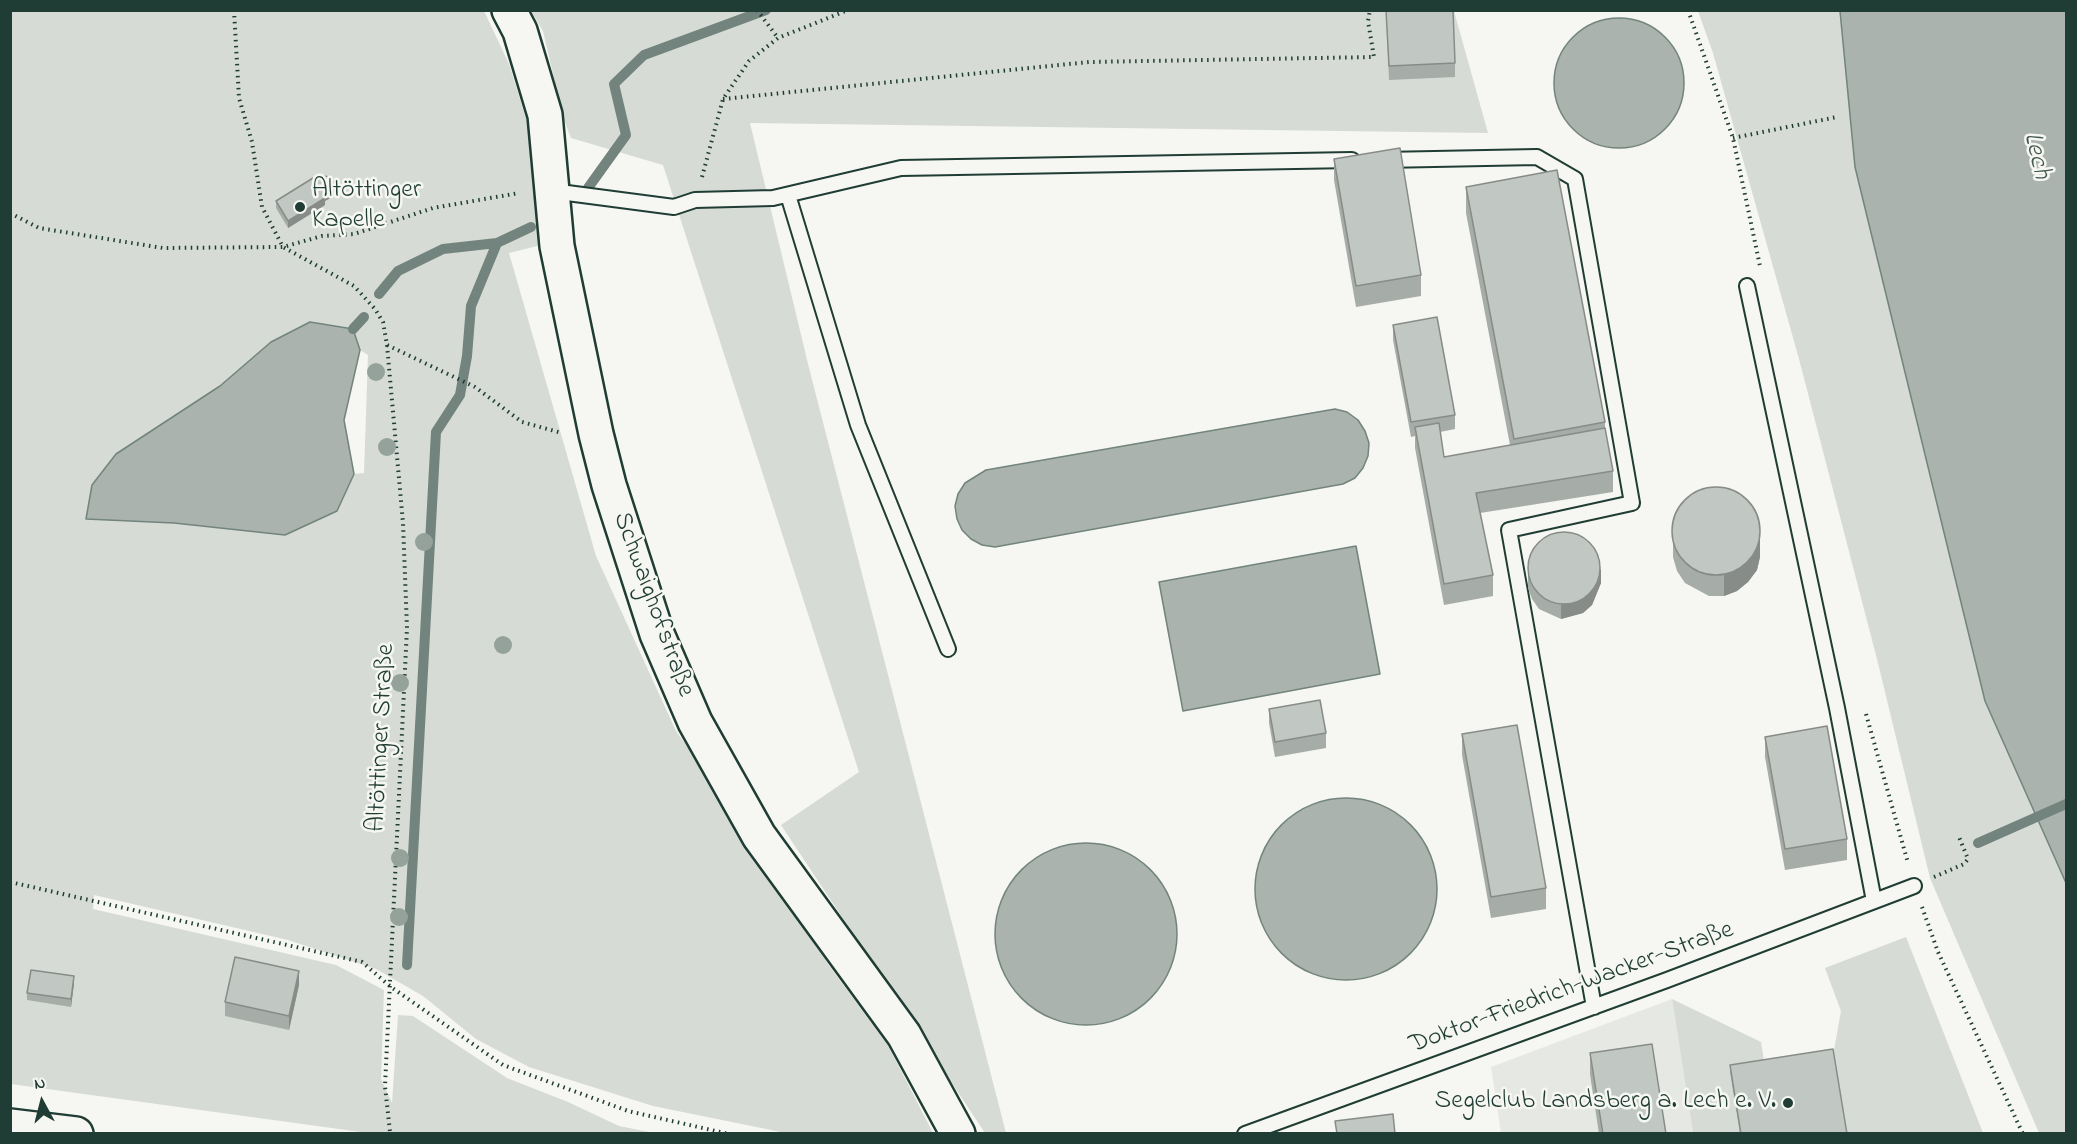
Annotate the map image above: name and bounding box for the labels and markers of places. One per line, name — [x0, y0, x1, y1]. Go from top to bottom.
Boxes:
place label: Altöttinger Kapelle — [312, 176, 421, 237]
marker: Altöttinger Kapelle — [293, 200, 307, 214]
place label: Segelclub Landsberg a. Lech e. V. — [1435, 1087, 1776, 1119]
marker: Segelclub Landsberg a. Lech e. V. — [1781, 1096, 1795, 1110]

